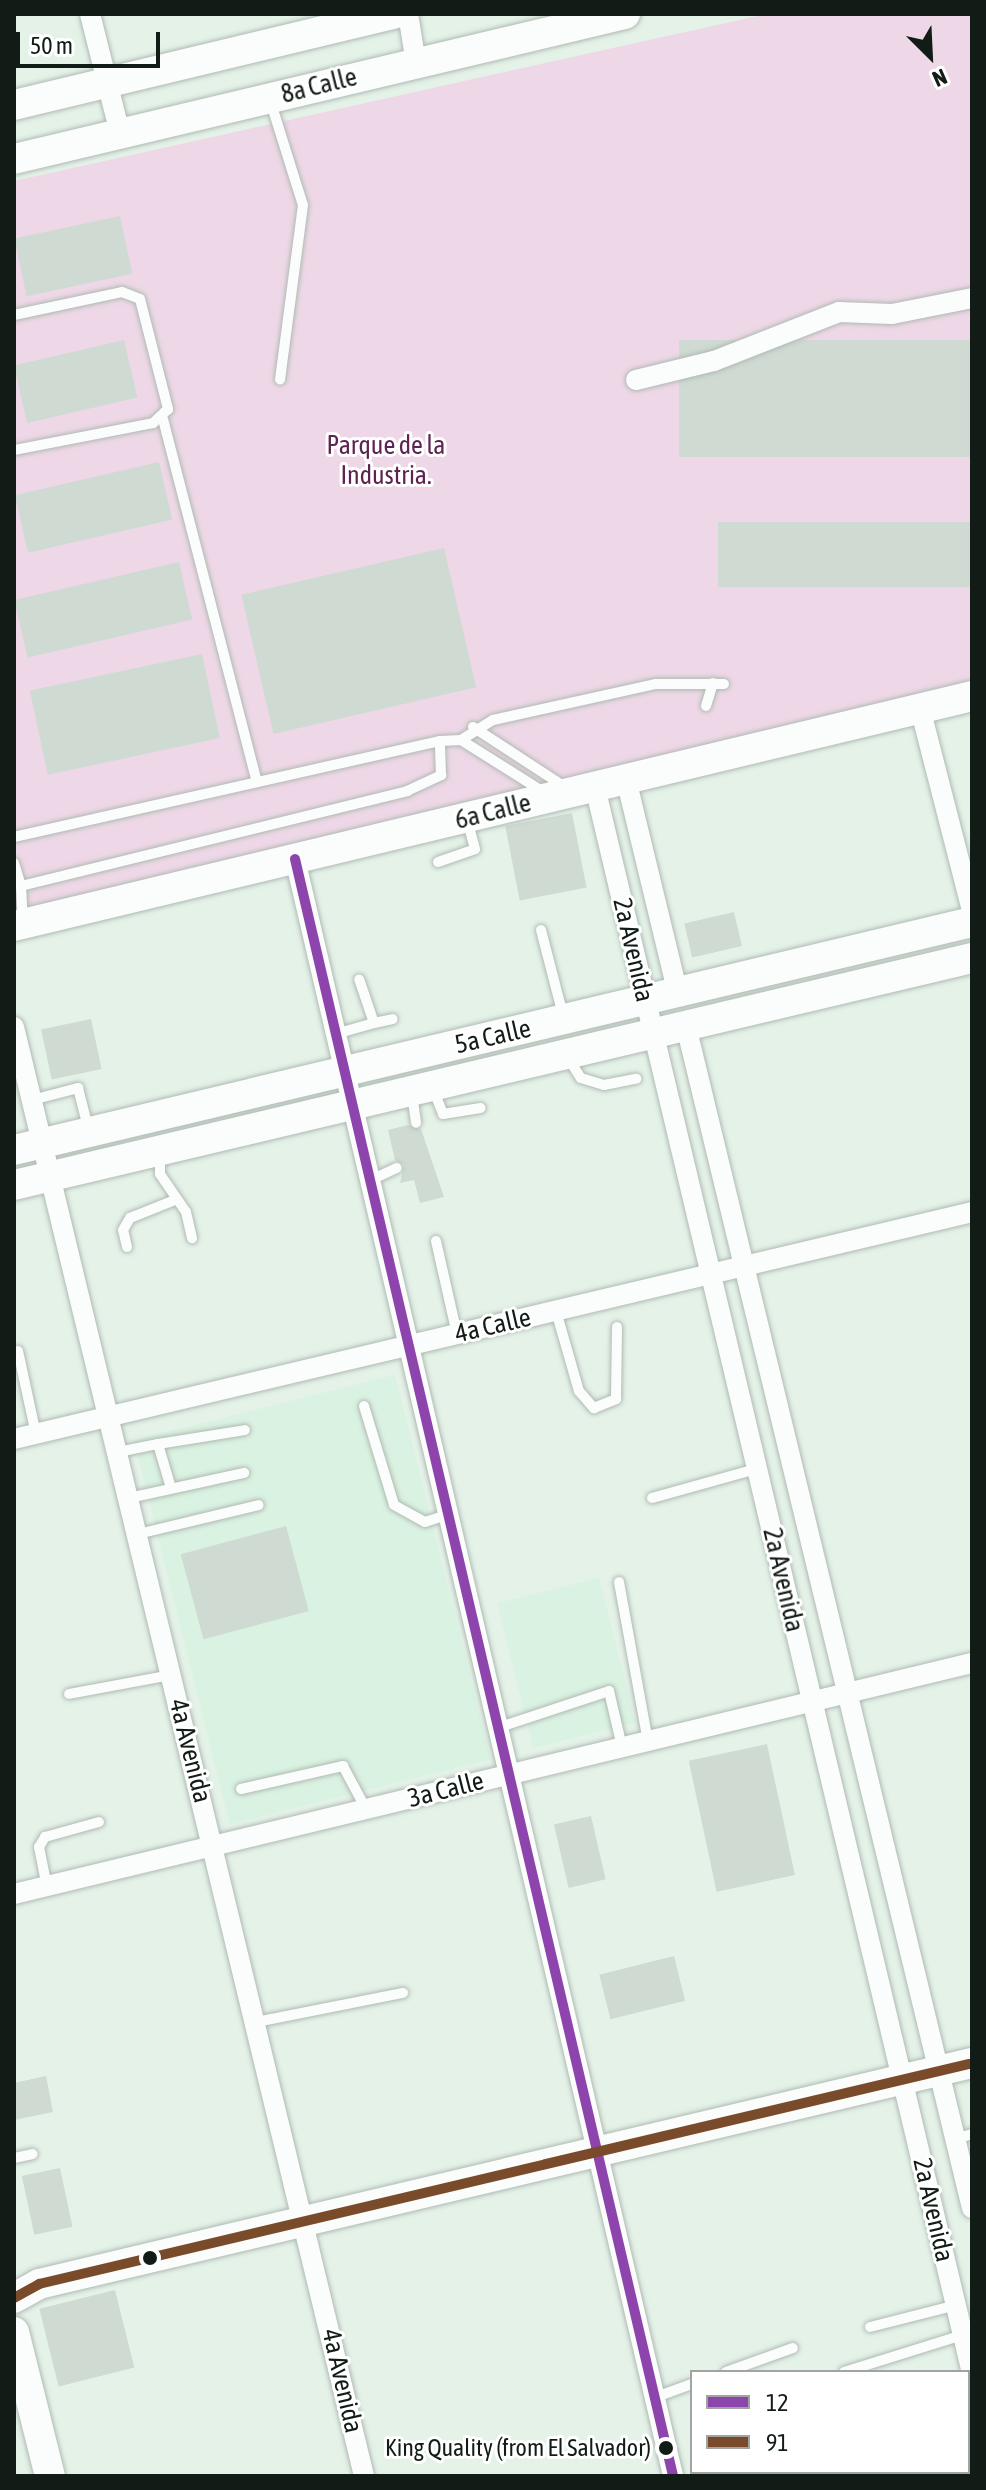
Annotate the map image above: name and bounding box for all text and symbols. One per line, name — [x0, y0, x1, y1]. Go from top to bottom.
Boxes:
scale bar — [20, 16, 164, 66]
north arrow — [890, 16, 970, 96]
text: 50 m — [30, 32, 73, 59]
street label: 8a Calle — [278, 62, 360, 110]
text: N — [929, 63, 951, 92]
park label: Parque de la Industria. — [327, 430, 445, 492]
street label: 6a Calle — [452, 788, 534, 836]
street label: 2a Avenida — [606, 895, 660, 1005]
street label: 5a Calle — [452, 1013, 534, 1061]
street label: 4a Calle — [452, 1302, 534, 1350]
street label: 2a Avenida — [756, 1525, 810, 1635]
street label: 4a Avenida — [162, 1696, 218, 1806]
street label: 3a Calle — [405, 1766, 487, 1814]
street label: 2a Avenida — [906, 2155, 960, 2265]
unlabelled marker — [142, 2250, 158, 2266]
street label: 4a Avenida — [315, 2326, 369, 2436]
legend — [690, 2370, 970, 2474]
text: 12 — [766, 2389, 789, 2416]
text: 91 — [766, 2429, 789, 2456]
place label: King Quality (from El Salvador) — [385, 2434, 651, 2462]
marker: King Quality (from El Salvador) — [658, 2440, 674, 2456]

